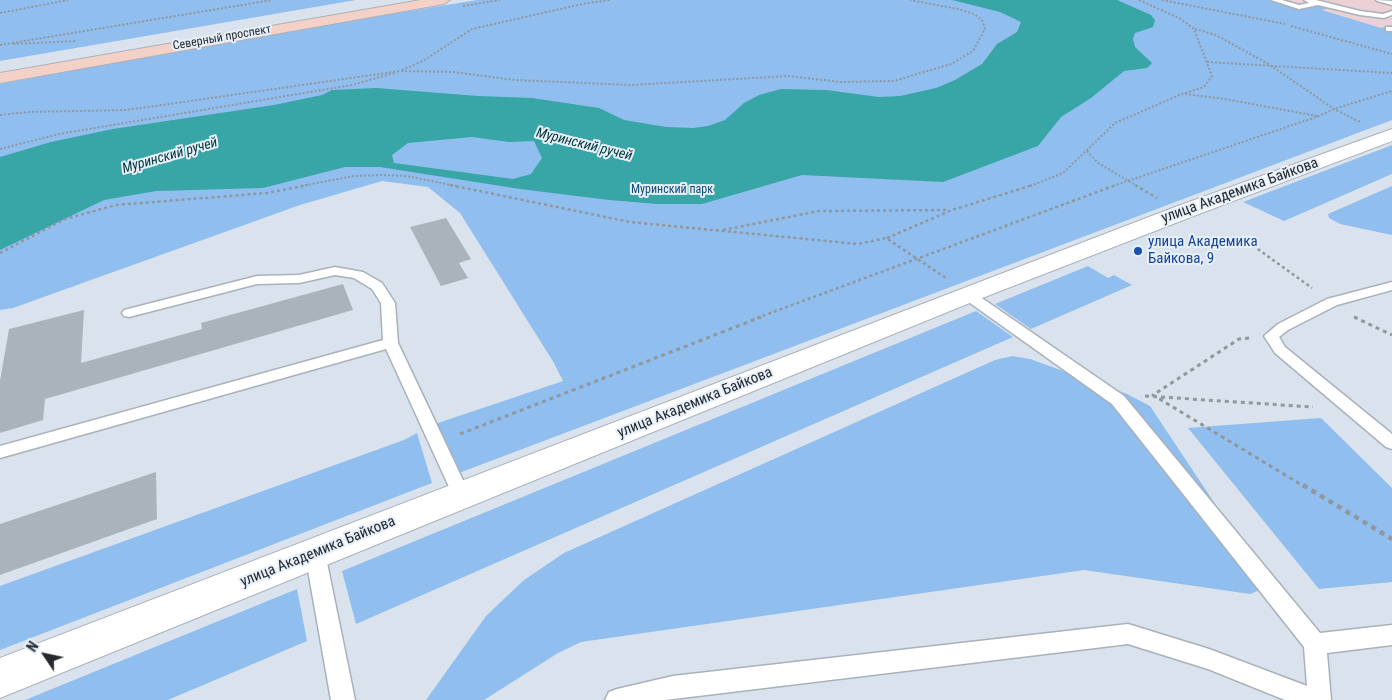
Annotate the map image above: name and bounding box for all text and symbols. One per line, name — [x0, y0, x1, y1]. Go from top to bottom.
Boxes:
street label: Северный проспект — [172, 22, 272, 54]
water label: Муринский ручей — [534, 125, 634, 165]
water label: Муринский ручей — [120, 134, 220, 178]
street label: улица Академика Байкова — [1159, 154, 1321, 228]
park label: Муринский парк — [631, 183, 713, 197]
place label: улица Академика Байкова, 9 — [1148, 233, 1258, 268]
marker: улица Академика Байкова, 9 — [1132, 245, 1144, 257]
street label: улица Академика Байкова — [615, 364, 775, 442]
street label: улица Академика Байкова — [238, 513, 398, 591]
north arrow — [20, 630, 70, 680]
text: N — [24, 639, 42, 655]

